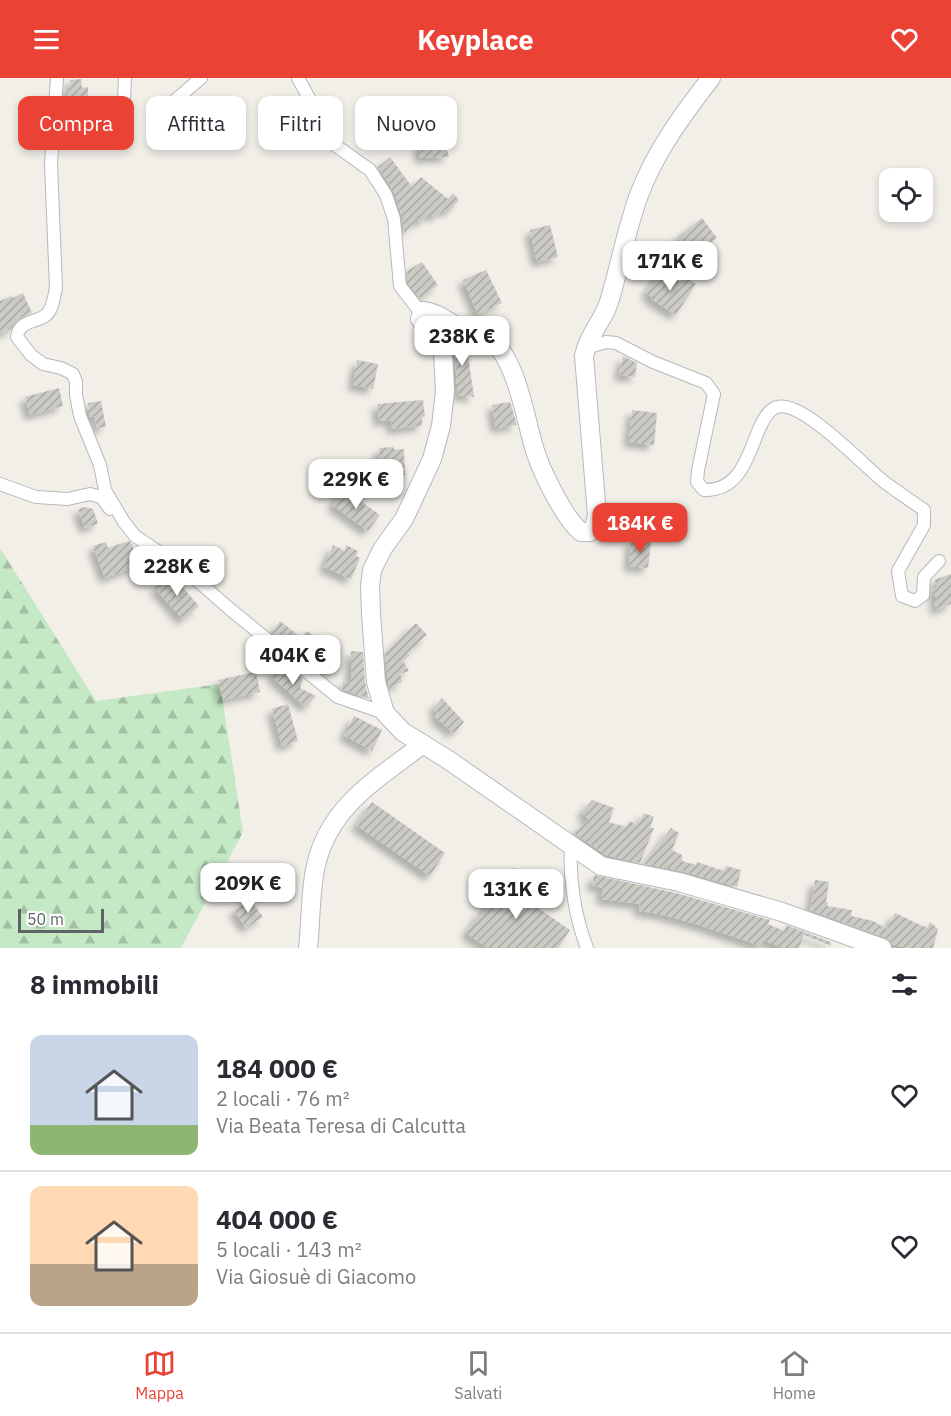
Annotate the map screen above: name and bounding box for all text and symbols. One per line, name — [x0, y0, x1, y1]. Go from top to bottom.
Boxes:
text: Keyplace — [417, 22, 534, 57]
icon: menu — [30, 23, 63, 56]
icon: heart — [888, 23, 921, 56]
chip: Compra — [18, 96, 134, 150]
chip: Affitta — [146, 96, 246, 150]
chip: Filtri — [258, 96, 343, 150]
chip: Nuovo — [355, 96, 457, 150]
map controls — [879, 168, 933, 222]
button: locate — [879, 168, 933, 222]
pin: 171K € — [621, 241, 719, 292]
text: 171K € — [636, 247, 704, 274]
pin: 238K € — [413, 316, 511, 367]
text: 238K € — [428, 322, 496, 349]
pin: 229K € — [307, 459, 405, 510]
text: 229K € — [322, 465, 390, 492]
pin: 184K € — [591, 503, 689, 554]
text: 184K € — [606, 509, 674, 536]
pin: 228K € — [128, 546, 226, 597]
text: 228K € — [143, 552, 211, 579]
pin: 404K € — [244, 635, 342, 686]
text: 404K € — [259, 641, 327, 668]
pin: 209K € — [199, 863, 297, 914]
text: 209K € — [214, 869, 282, 896]
pin: 131K € — [467, 869, 565, 920]
text: 131K € — [482, 875, 550, 902]
scale bar — [18, 906, 104, 934]
text: 50 m — [27, 909, 64, 929]
text: 8 immobili — [30, 967, 159, 1001]
icon: filters — [888, 968, 921, 1001]
text: 184 000 € — [216, 1051, 338, 1085]
icon: home — [78, 1059, 150, 1131]
icon: heart — [888, 1079, 921, 1112]
text: 2 locali · 76 m² — [216, 1085, 350, 1112]
text: Via Beata Teresa di Calcutta — [216, 1112, 466, 1139]
text: 404 000 € — [216, 1202, 338, 1236]
icon: home — [78, 1210, 150, 1282]
icon: heart — [888, 1230, 921, 1263]
text: 5 locali · 143 m² — [216, 1236, 362, 1263]
text: Via Giosuè di Giacomo — [216, 1263, 416, 1290]
tab: Mappa — [135, 1347, 184, 1403]
tab: Salvati — [454, 1347, 502, 1403]
tab: Home — [773, 1347, 816, 1403]

